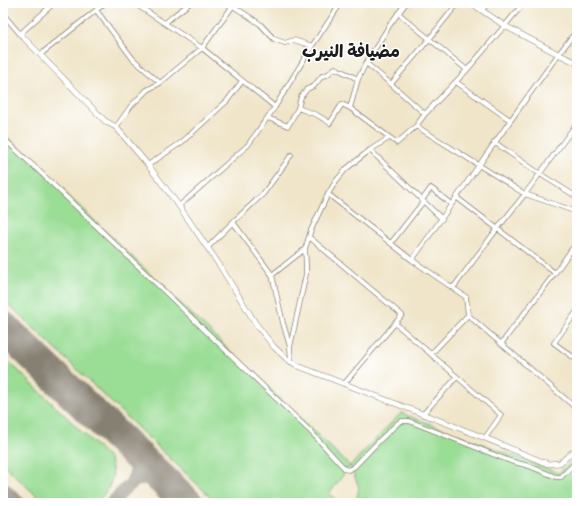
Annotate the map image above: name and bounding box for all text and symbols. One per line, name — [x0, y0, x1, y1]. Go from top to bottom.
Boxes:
district label: مضيافة النيرب — [302, 42, 400, 64]

